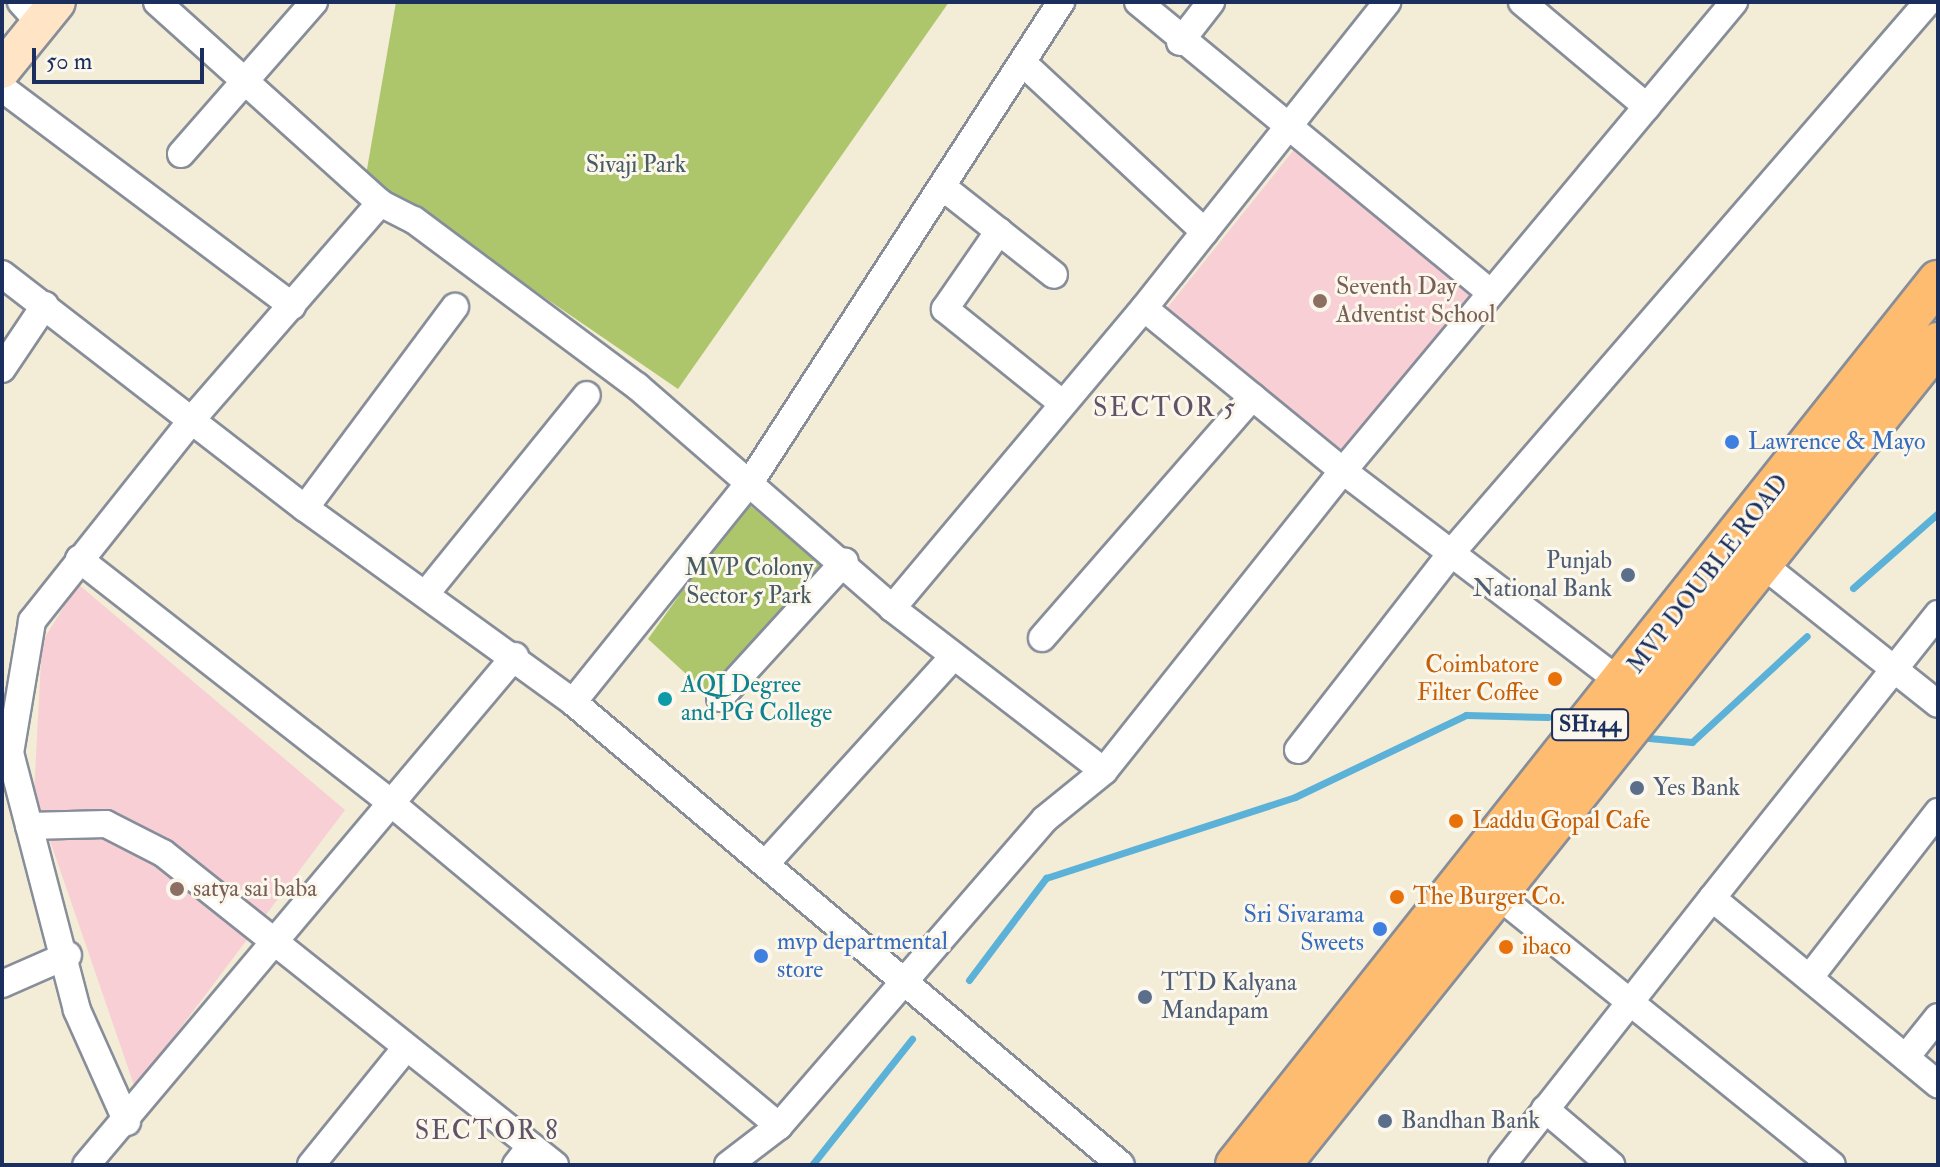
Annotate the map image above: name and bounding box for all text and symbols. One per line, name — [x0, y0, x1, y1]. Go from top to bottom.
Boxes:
scale bar — [36, 32, 208, 82]
text: 50 m — [46, 46, 92, 77]
park label: Sivaji Park — [586, 151, 686, 179]
place label: Seventh Day Adventist School — [1336, 273, 1495, 329]
marker: Seventh Day Adventist School — [1311, 292, 1329, 310]
district label: SECTOR 5 — [1093, 393, 1237, 425]
place label: Lawrence & Mayo — [1748, 428, 1926, 456]
marker: Lawrence & Mayo — [1723, 433, 1741, 451]
street label: MVP DOUBLE ROAD — [1621, 469, 1795, 679]
place label: Punjab National Bank — [1473, 547, 1612, 603]
park label: MVP Colony Sector 5 Park — [685, 554, 813, 610]
marker: Punjab National Bank — [1619, 566, 1637, 584]
place label: Coimbatore Filter Coffee — [1417, 651, 1539, 707]
marker: Coimbatore Filter Coffee — [1546, 670, 1564, 688]
place label: AQJ Degree and PG College — [681, 671, 832, 727]
marker: AQJ Degree and PG College — [656, 690, 674, 708]
road number: SH144 — [1550, 707, 1630, 743]
place label: Yes Bank — [1653, 774, 1740, 802]
marker: Yes Bank — [1628, 779, 1646, 797]
place label: Laddu Gopal Cafe — [1472, 807, 1650, 835]
marker: Laddu Gopal Cafe — [1447, 812, 1465, 830]
place label: satya sai baba — [193, 875, 317, 903]
marker: satya sai baba — [168, 880, 186, 898]
place label: The Burger Co. — [1413, 883, 1565, 911]
marker: The Burger Co. — [1388, 888, 1406, 906]
place label: Sri Sivarama Sweets — [1243, 901, 1364, 957]
marker: Sri Sivarama Sweets — [1371, 920, 1389, 938]
place label: mvp departmental store — [777, 928, 948, 984]
place label: ibaco — [1522, 933, 1571, 961]
marker: ibaco — [1497, 938, 1515, 956]
marker: mvp departmental store — [752, 947, 770, 965]
place label: TTD Kalyana Mandapam — [1161, 969, 1297, 1025]
marker: TTD Kalyana Mandapam — [1136, 988, 1154, 1006]
place label: Bandhan Bank — [1401, 1107, 1540, 1135]
marker: Bandhan Bank — [1376, 1112, 1394, 1130]
district label: SECTOR 8 — [415, 1116, 559, 1148]

